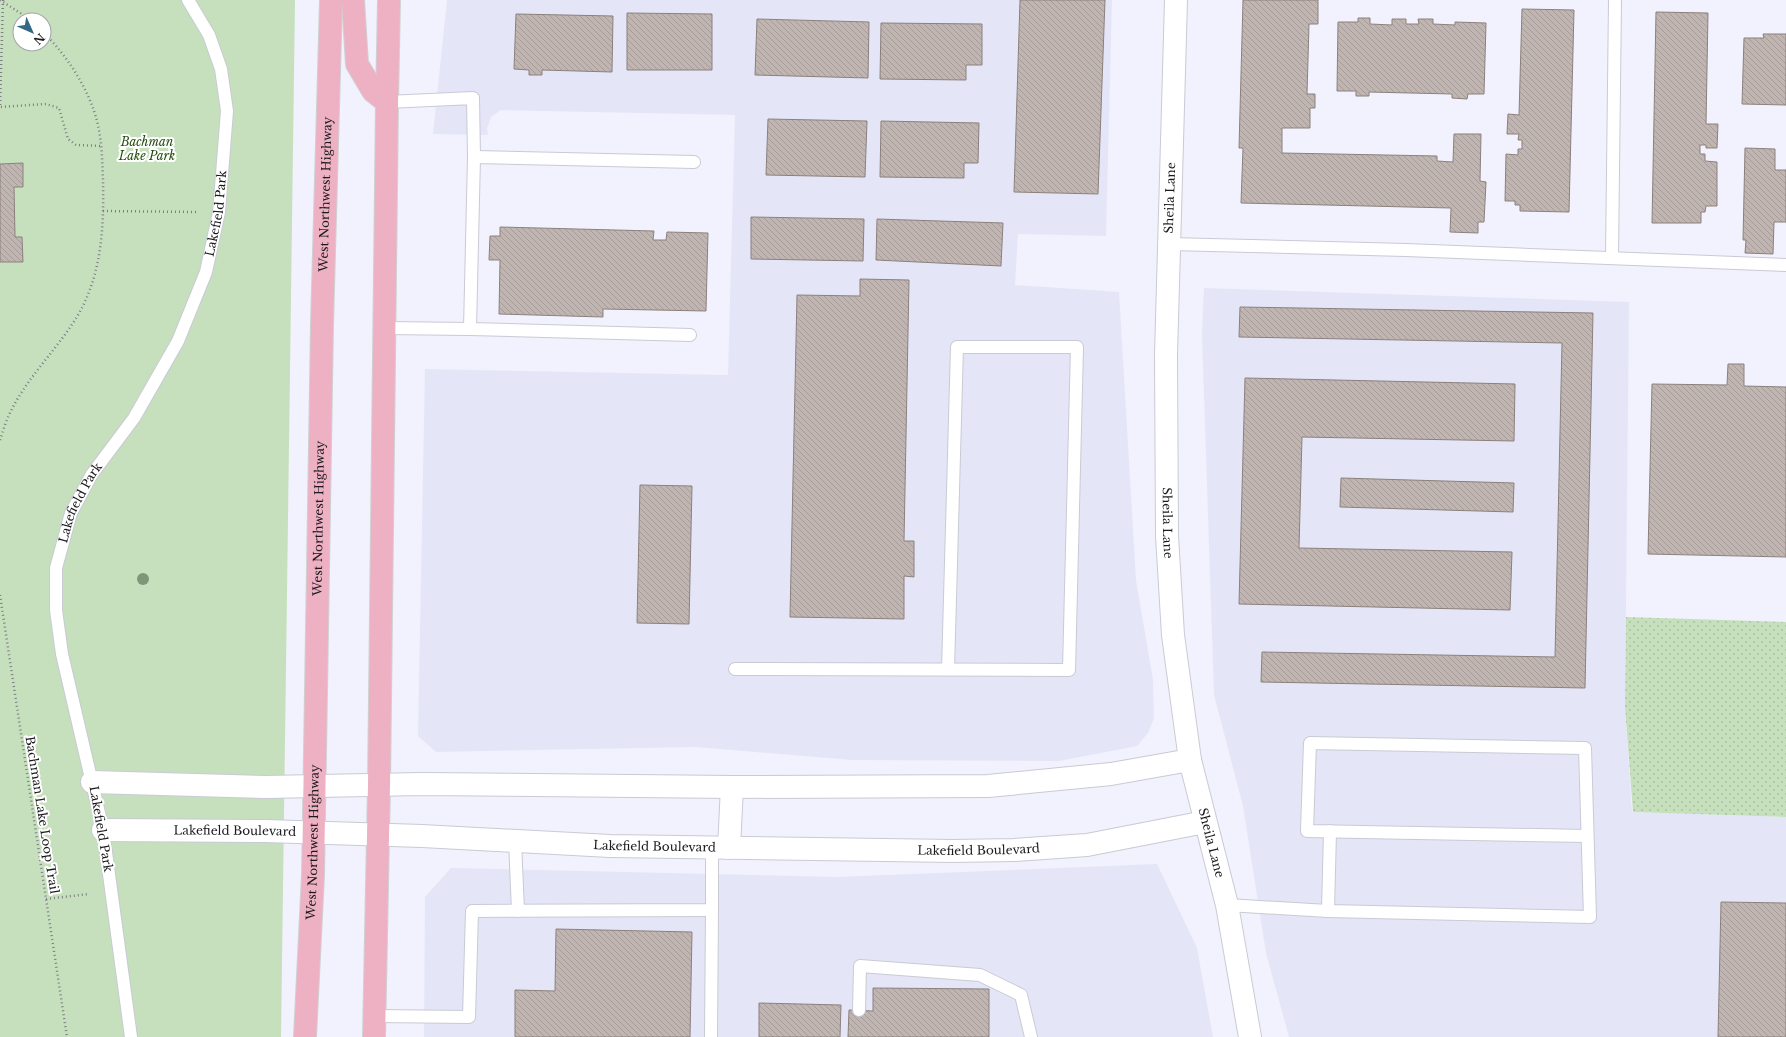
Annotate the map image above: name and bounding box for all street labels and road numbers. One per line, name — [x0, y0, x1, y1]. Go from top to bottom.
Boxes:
street label: West Northwest Highway — [315, 116, 335, 273]
street label: Sheila Lane — [1161, 162, 1178, 234]
street label: Lakefield Park — [202, 169, 229, 258]
street label: West Northwest Highway — [310, 440, 327, 597]
street label: Lakefield Park — [55, 459, 105, 544]
street label: Sheila Lane — [1160, 487, 1176, 559]
street label: Bachman Lake Loop Trail — [23, 735, 62, 895]
street label: West Northwest Highway — [303, 764, 322, 921]
street label: Lakefield Park — [87, 785, 117, 874]
street label: Sheila Lane — [1196, 806, 1228, 879]
street label: Lakefield Boulevard — [174, 822, 297, 839]
street label: Lakefield Boulevard — [593, 837, 716, 855]
street label: Lakefield Boulevard — [917, 840, 1040, 858]

